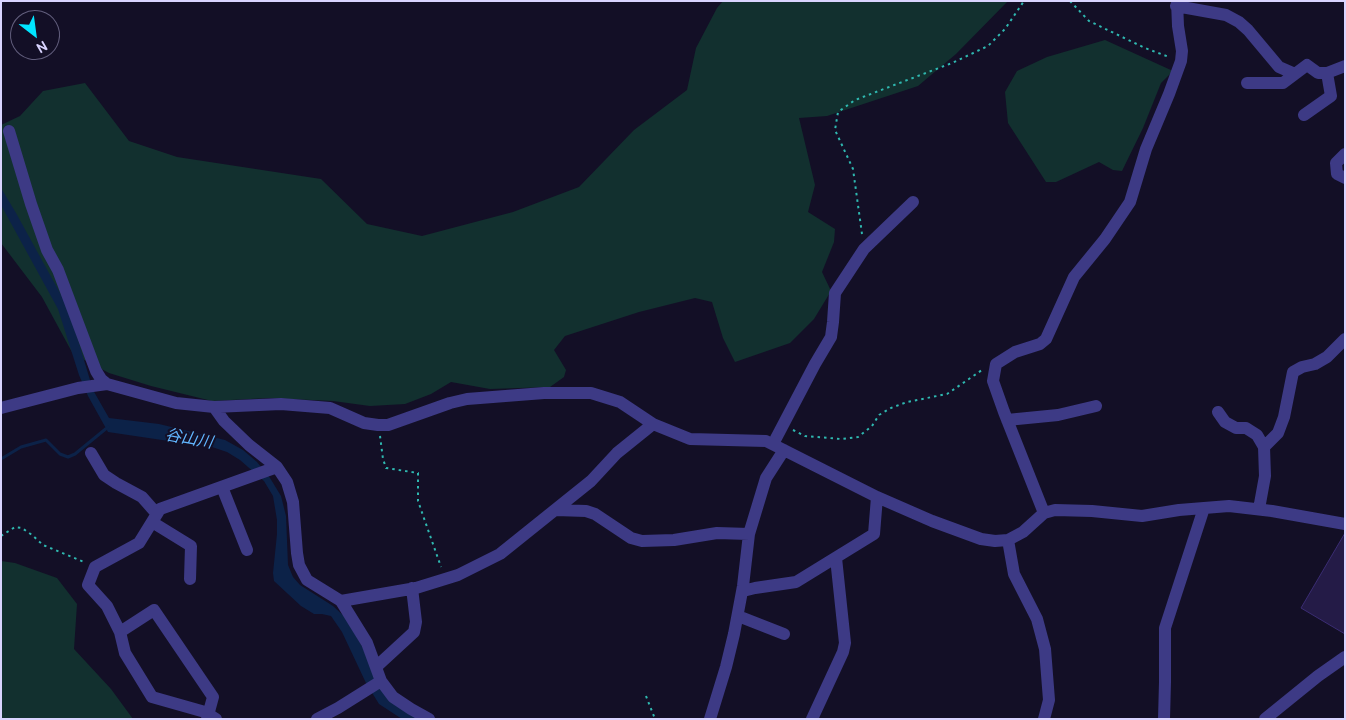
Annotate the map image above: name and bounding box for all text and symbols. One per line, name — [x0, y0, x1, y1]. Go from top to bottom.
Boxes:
north arrow — [10, 10, 60, 60]
text: N — [33, 37, 51, 57]
water label: 谷山川 — [164, 425, 214, 453]

